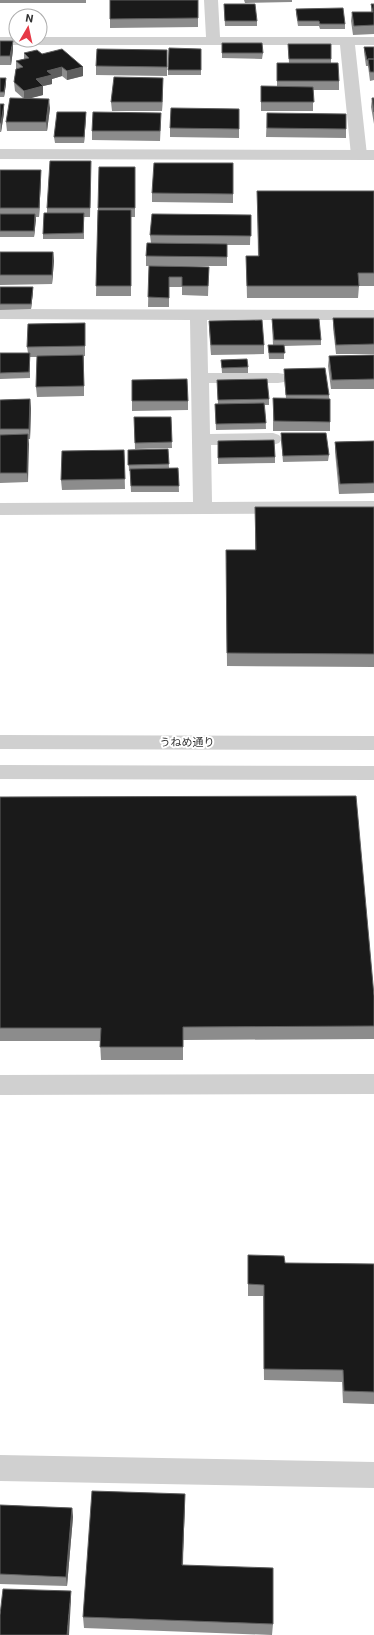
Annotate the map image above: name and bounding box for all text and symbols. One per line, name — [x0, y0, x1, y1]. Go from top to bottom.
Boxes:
north arrow — [8, 8, 48, 48]
text: N — [25, 12, 35, 26]
street label: うねめ通り — [160, 736, 215, 749]

